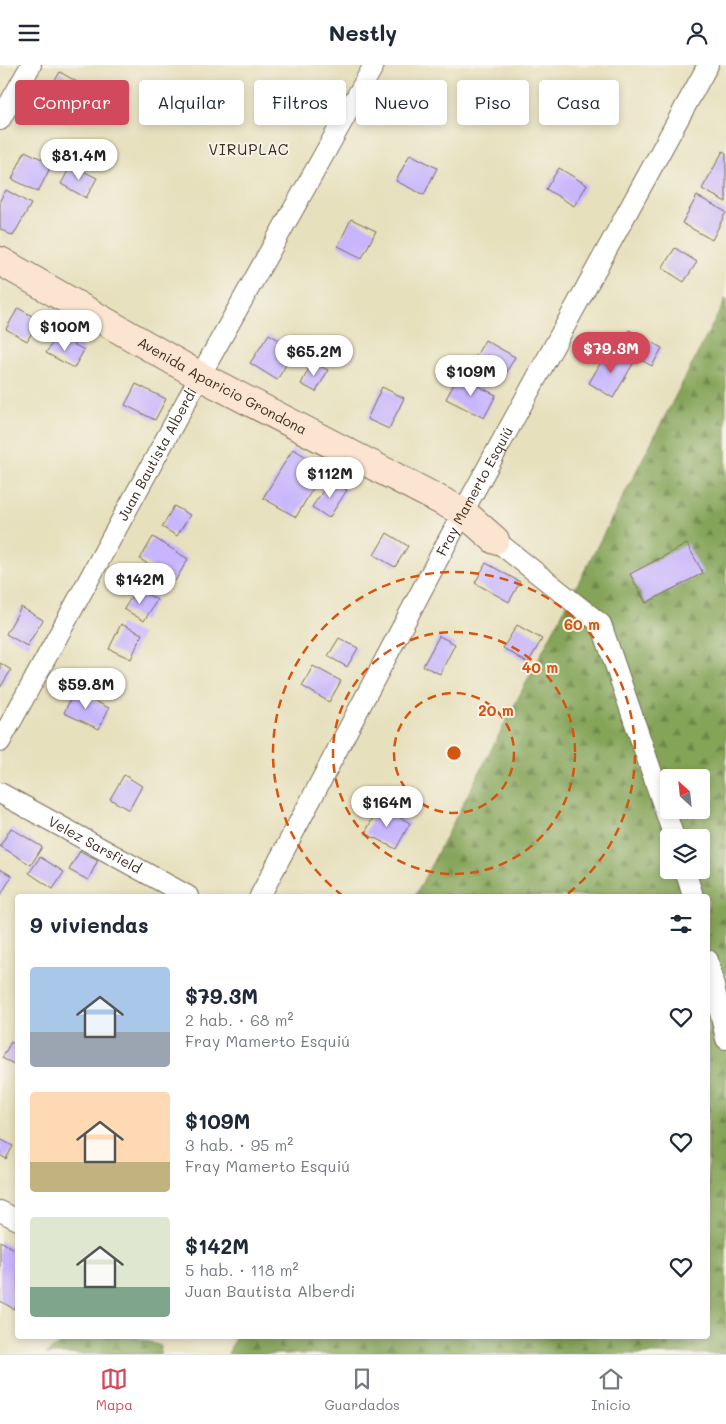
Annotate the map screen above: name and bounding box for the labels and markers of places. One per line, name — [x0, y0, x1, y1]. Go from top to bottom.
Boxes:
pin: $81.4M — [38, 139, 120, 181]
pin: $100M — [30, 309, 100, 352]
pin: $79.3M — [570, 331, 652, 374]
pin: $65.2M — [273, 335, 355, 377]
pin: $109M — [436, 355, 506, 397]
pin: $112M — [295, 457, 365, 499]
pin: $142M — [105, 563, 175, 605]
pin: $59.8M — [45, 667, 127, 710]
centre of rings — [445, 744, 463, 762]
pin: $164M — [352, 785, 422, 828]

